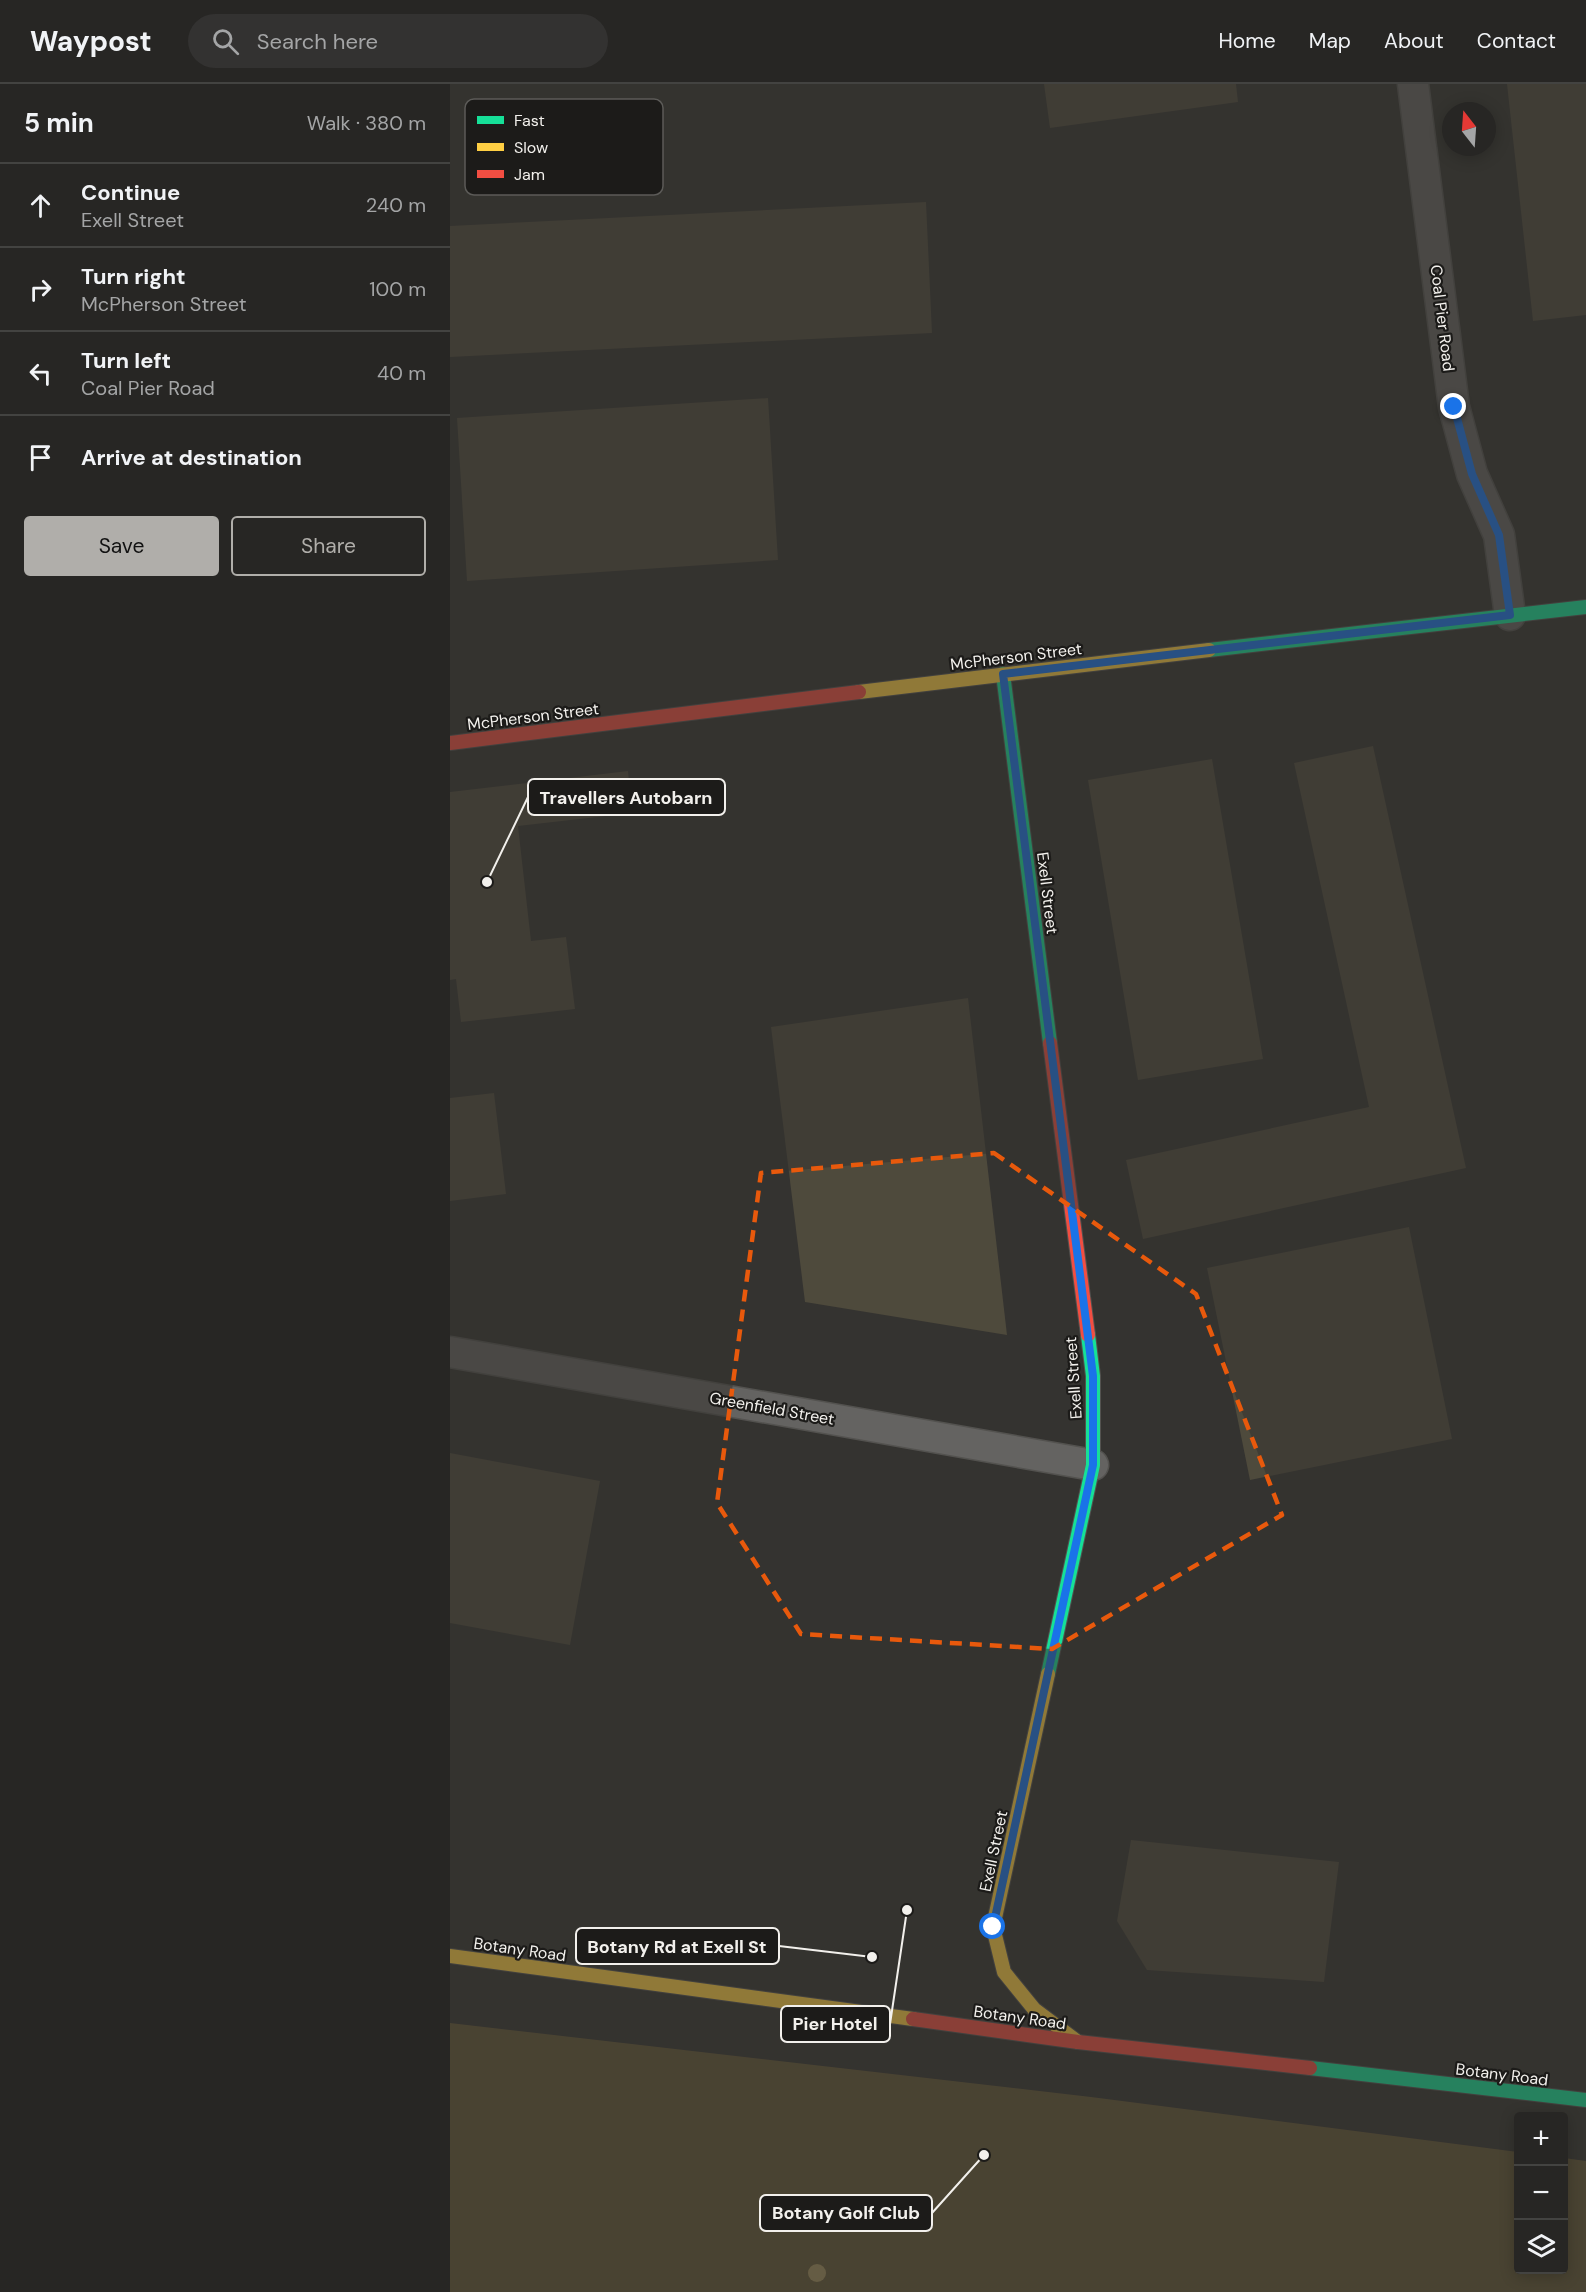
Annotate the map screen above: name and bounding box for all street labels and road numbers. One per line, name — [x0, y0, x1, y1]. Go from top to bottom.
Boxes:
street label: Coal Pier Road — [1426, 264, 1459, 373]
street label: McPherson Street — [949, 638, 1083, 675]
street label: McPherson Street — [466, 698, 600, 735]
street label: Exell Street — [1032, 851, 1063, 935]
street label: Exell Street — [1060, 1336, 1087, 1420]
street label: Greenfield Street — [708, 1387, 836, 1430]
street label: Exell Street — [975, 1809, 1012, 1894]
street label: Botany Road — [472, 1933, 568, 1966]
street label: Botany Road — [972, 2001, 1068, 2034]
street label: Botany Road — [1454, 2058, 1549, 2091]

